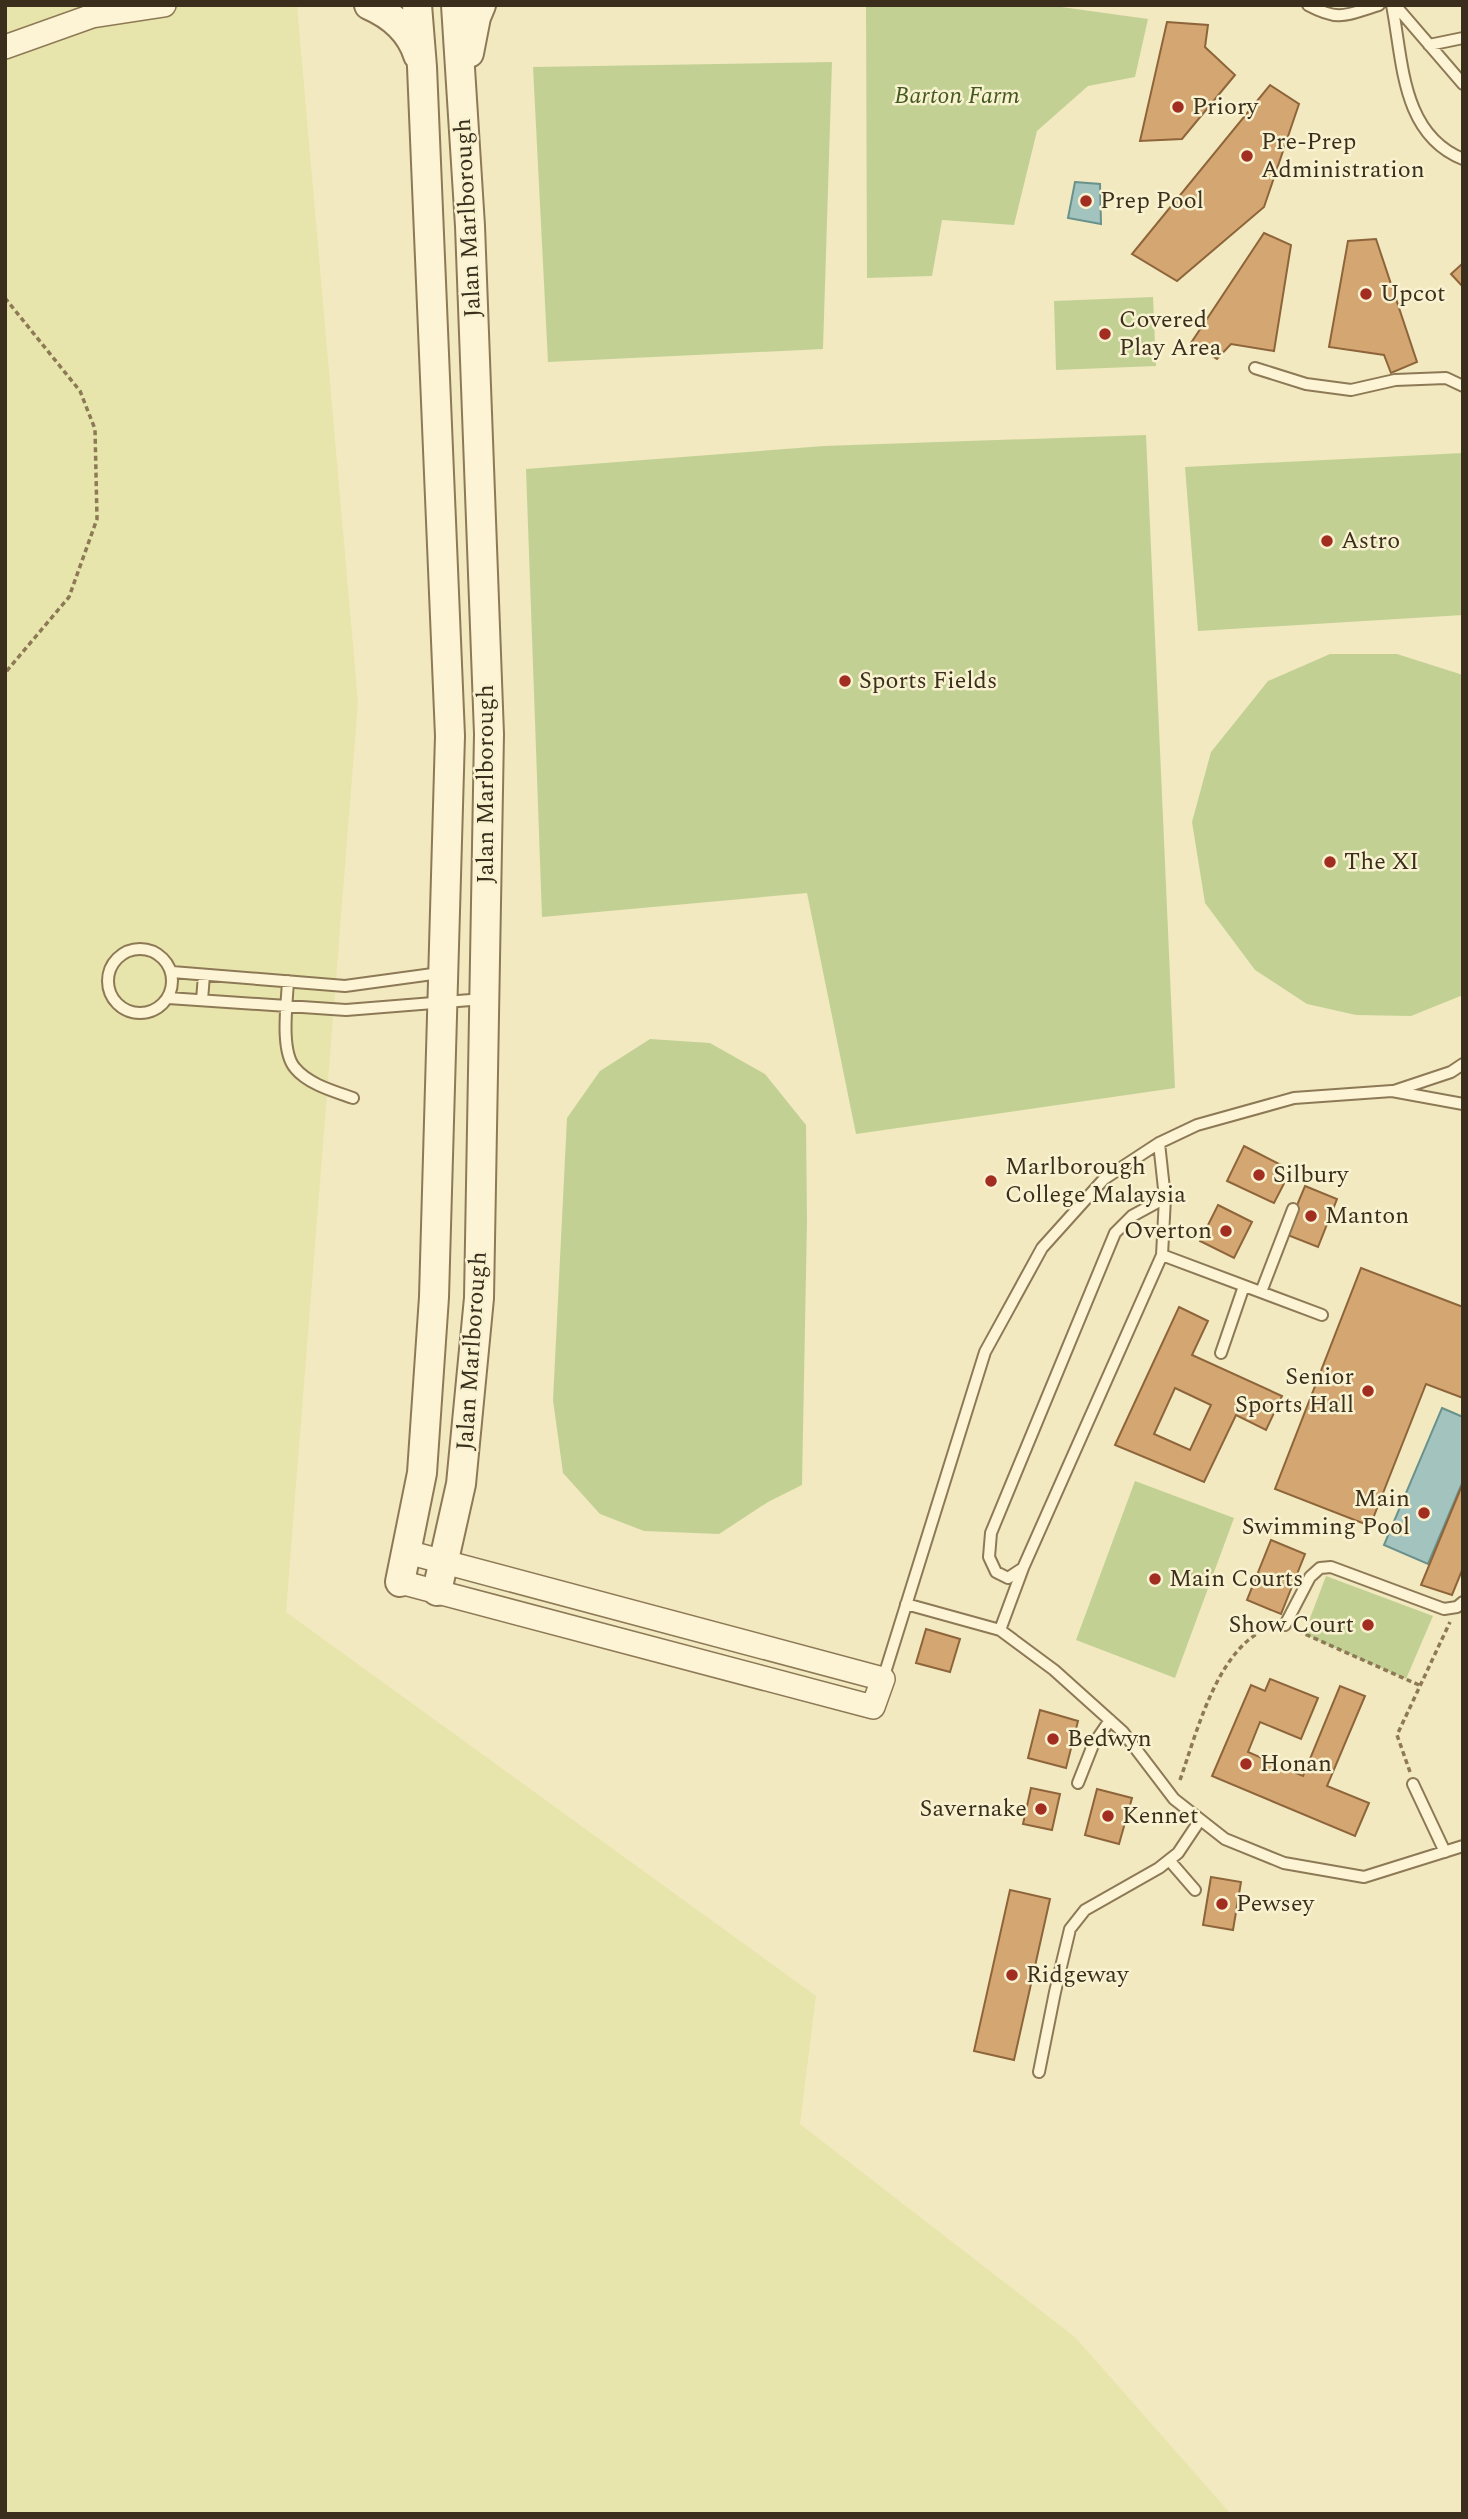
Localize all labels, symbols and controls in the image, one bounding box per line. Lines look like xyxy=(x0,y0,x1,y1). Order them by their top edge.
park label: Barton Farm xyxy=(894,78,1020,114)
place label: Priory xyxy=(1192,89,1260,125)
marker: Priory xyxy=(1170,99,1186,115)
street label: Jalan Marlborough xyxy=(445,117,491,319)
place label: Pre-Prep Administration xyxy=(1261,124,1425,188)
marker: Pre-Prep Administration xyxy=(1239,148,1255,164)
place label: Prep Pool xyxy=(1100,183,1204,219)
marker: Prep Pool xyxy=(1078,193,1094,209)
place label: Upcot xyxy=(1380,276,1446,312)
marker: Upcot xyxy=(1358,286,1374,302)
place label: Covered Play Area xyxy=(1119,302,1222,366)
marker: Covered Play Area xyxy=(1097,326,1113,342)
place label: Astro xyxy=(1341,523,1400,559)
marker: Astro xyxy=(1319,533,1335,549)
place label: Sports Fields xyxy=(859,663,997,699)
marker: Sports Fields xyxy=(837,673,853,689)
street label: Jalan Marlborough xyxy=(468,684,504,884)
place label: The XI xyxy=(1344,844,1419,880)
marker: The XI xyxy=(1322,854,1338,870)
place label: Marlborough College Malaysia xyxy=(1005,1149,1186,1213)
place label: Silbury xyxy=(1273,1157,1350,1193)
marker: Silbury xyxy=(1251,1167,1267,1183)
marker: Marlborough College Malaysia xyxy=(983,1173,999,1189)
place label: Manton xyxy=(1325,1198,1409,1234)
marker: Manton xyxy=(1303,1208,1319,1224)
place label: Overton xyxy=(1124,1213,1212,1249)
marker: Overton xyxy=(1218,1223,1234,1239)
street label: Jalan Marlborough xyxy=(447,1250,497,1452)
place label: Senior Sports Hall xyxy=(1235,1359,1354,1423)
marker: Senior Sports Hall xyxy=(1360,1383,1376,1399)
place label: Main Swimming Pool xyxy=(1242,1481,1410,1545)
marker: Main Swimming Pool xyxy=(1416,1505,1432,1521)
place label: Main Courts xyxy=(1169,1561,1303,1597)
marker: Main Courts xyxy=(1147,1571,1163,1587)
place label: Show Court xyxy=(1228,1607,1354,1643)
marker: Show Court xyxy=(1360,1617,1376,1633)
place label: Bedwyn xyxy=(1067,1721,1152,1757)
marker: Bedwyn xyxy=(1045,1731,1061,1747)
place label: Honan xyxy=(1260,1746,1332,1782)
marker: Honan xyxy=(1238,1756,1254,1772)
place label: Savernake xyxy=(919,1791,1027,1827)
place label: Kennet xyxy=(1122,1798,1198,1834)
marker: Savernake xyxy=(1033,1801,1049,1817)
marker: Kennet xyxy=(1100,1808,1116,1824)
place label: Pewsey xyxy=(1236,1886,1316,1922)
marker: Pewsey xyxy=(1214,1896,1230,1912)
place label: Ridgeway xyxy=(1026,1957,1130,1993)
marker: Ridgeway xyxy=(1004,1967,1020,1983)

